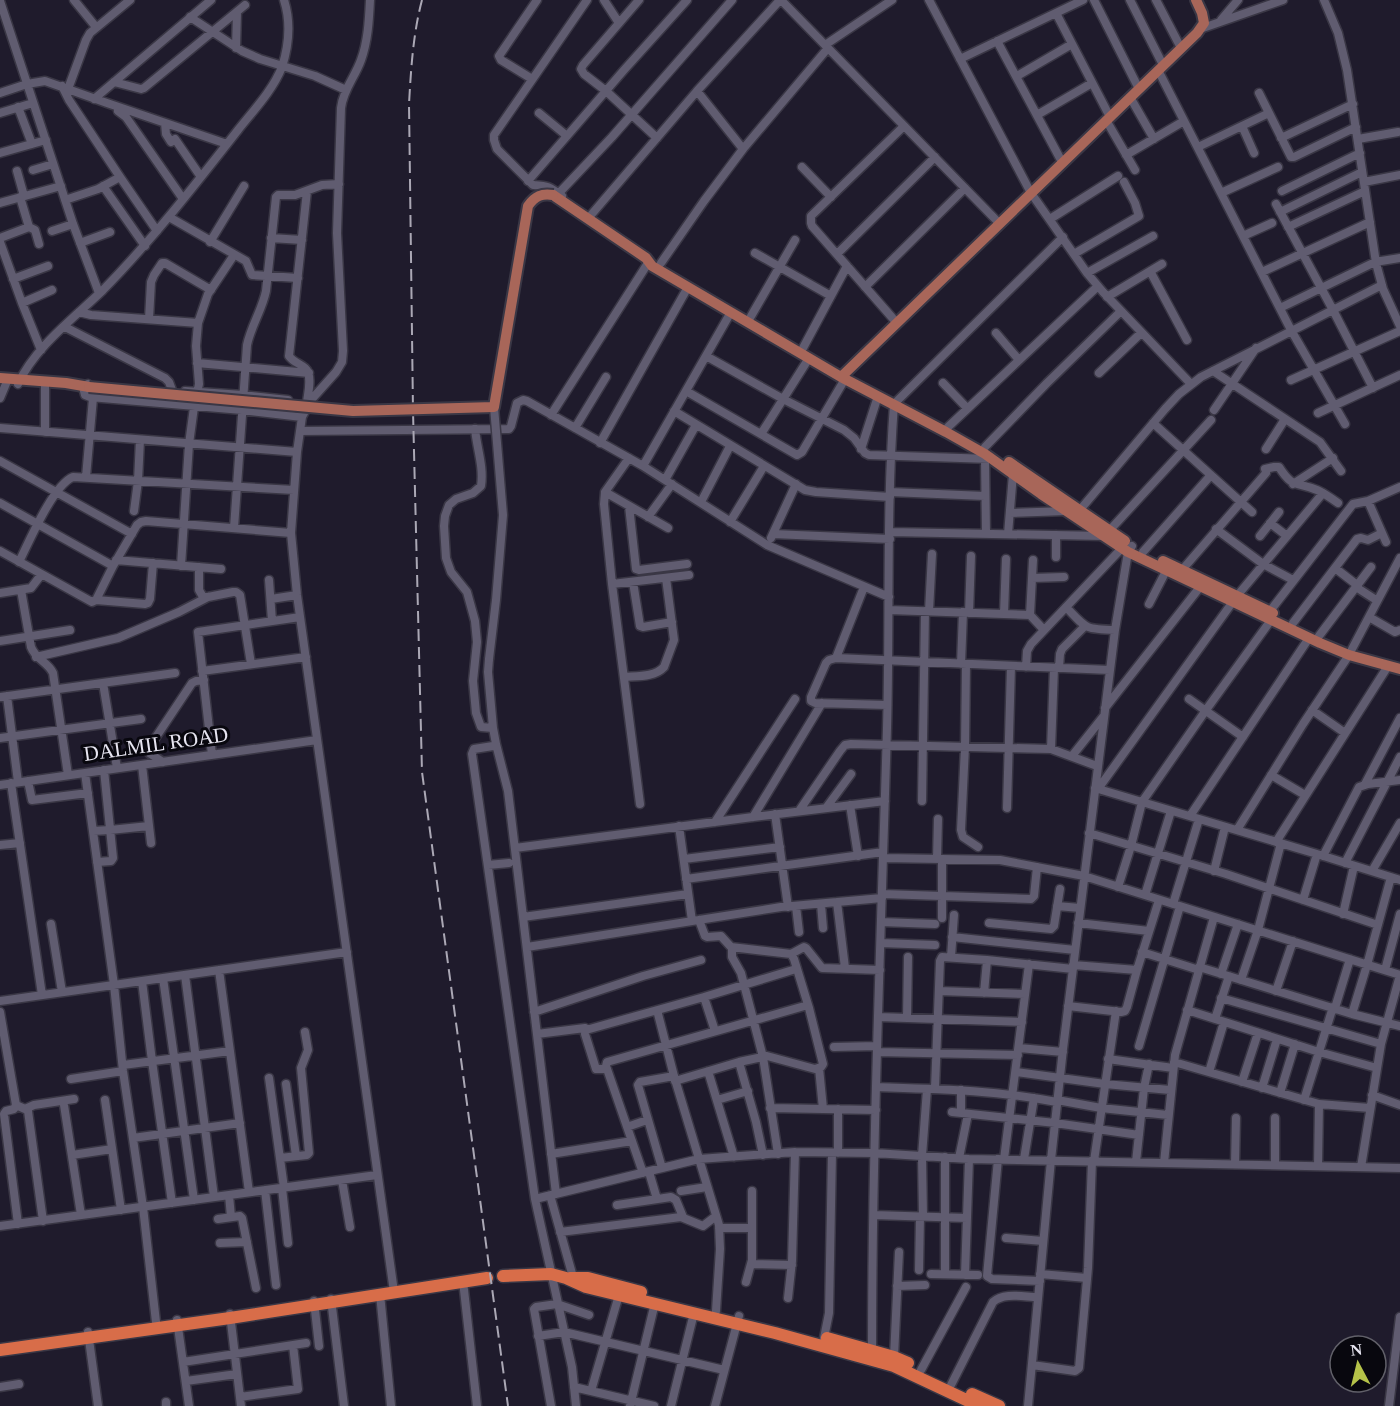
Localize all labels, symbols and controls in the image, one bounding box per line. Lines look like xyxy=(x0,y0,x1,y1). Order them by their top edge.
street label: DALMIL ROAD xyxy=(82,722,230,766)
north arrow xyxy=(1328,1334,1388,1394)
text: N xyxy=(1349,1340,1363,1359)

